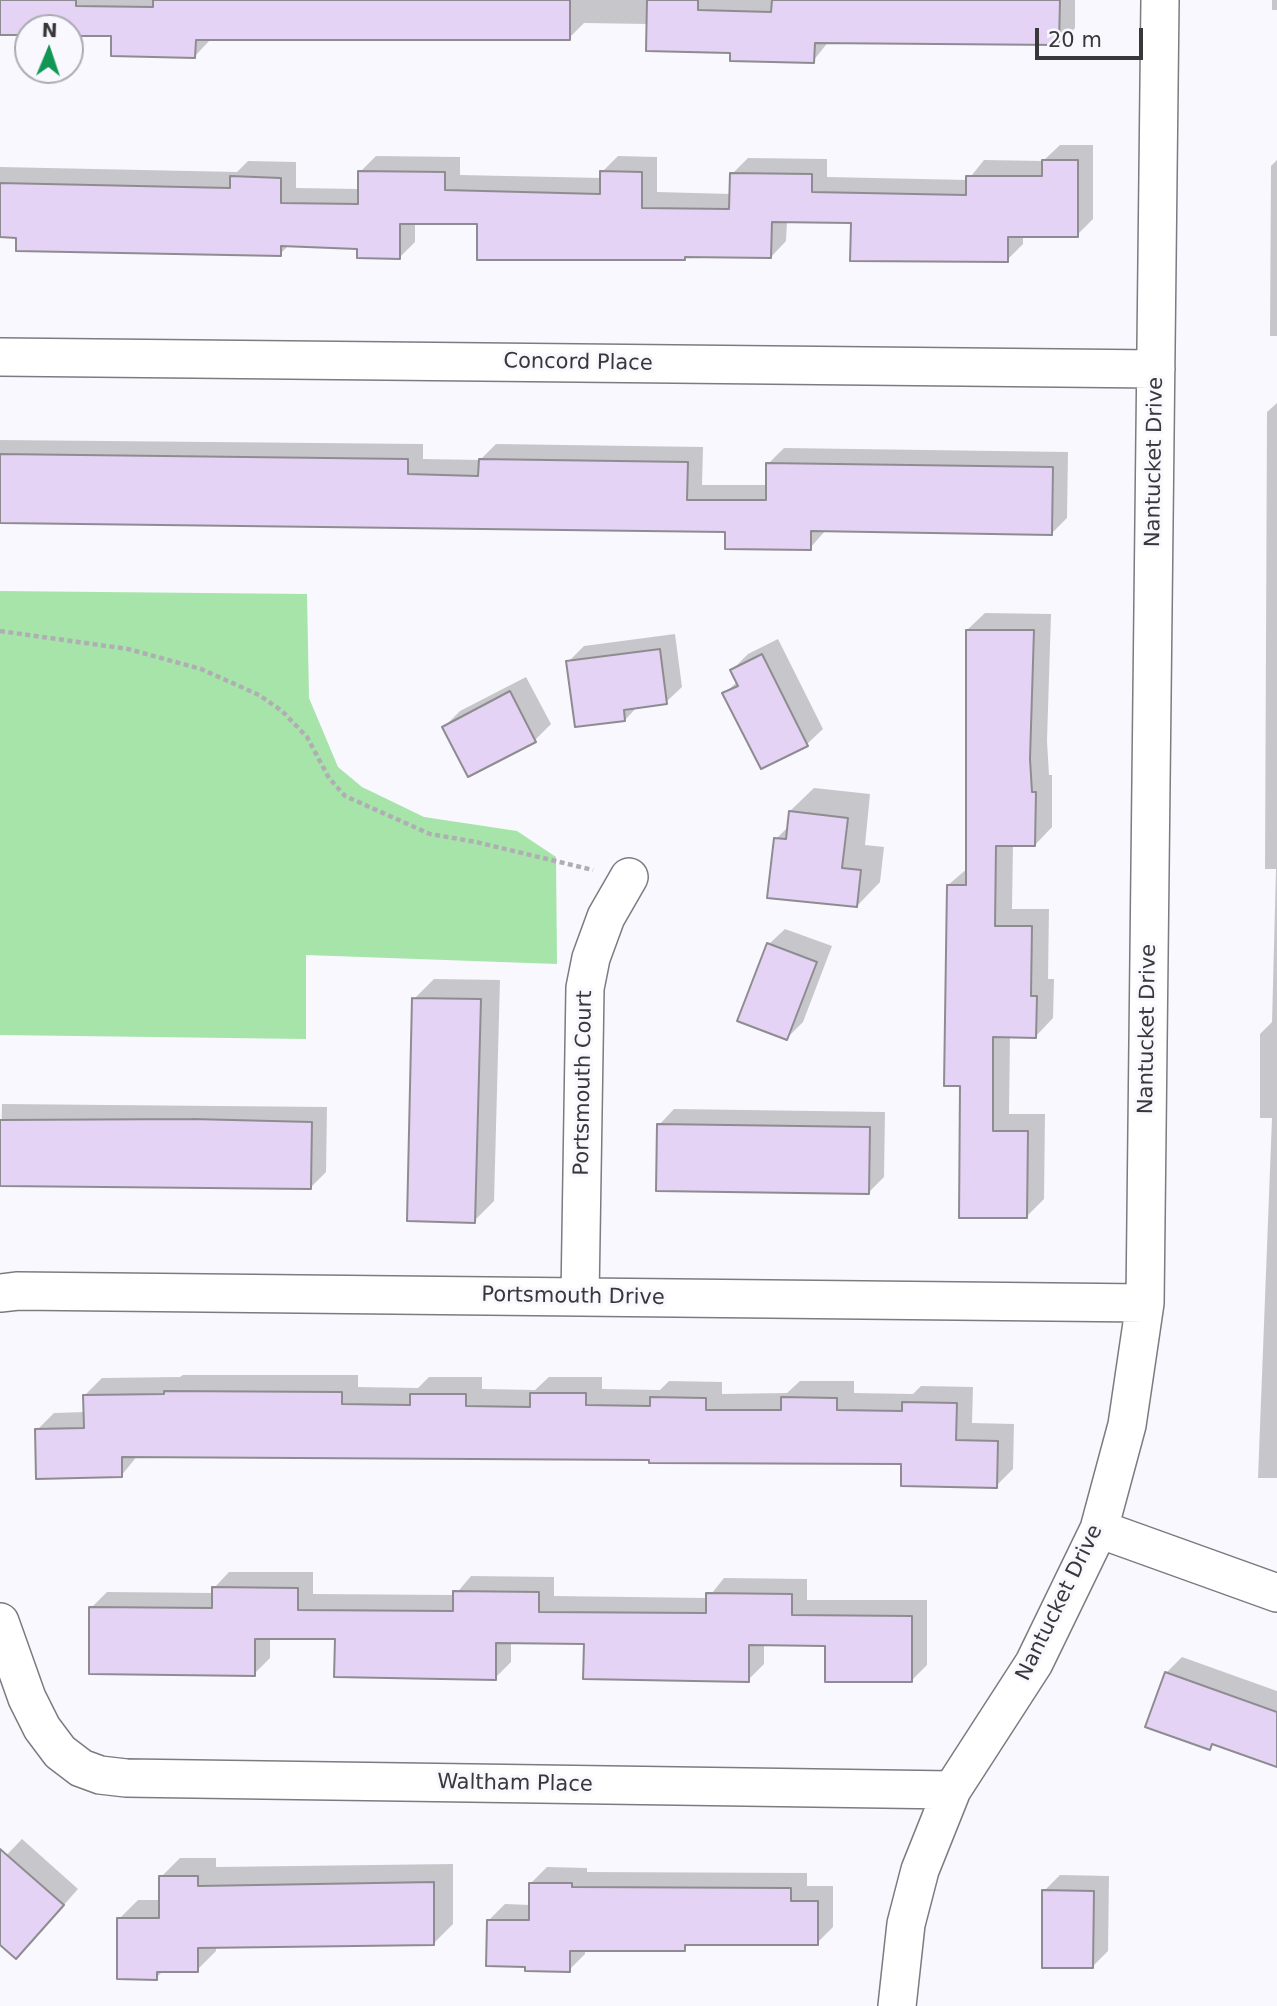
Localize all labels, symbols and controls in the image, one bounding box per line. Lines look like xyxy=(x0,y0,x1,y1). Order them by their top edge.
north arrow xyxy=(14,14,84,84)
scale bar xyxy=(1039,14,1148,58)
text: N xyxy=(41,19,58,41)
text: 20 m xyxy=(1048,28,1102,52)
street label: Concord Place xyxy=(503,349,653,377)
street label: Nantucket Drive xyxy=(1141,377,1169,547)
street label: Nantucket Drive xyxy=(1134,944,1162,1114)
street label: Portsmouth Court xyxy=(570,990,598,1176)
street label: Portsmouth Drive xyxy=(481,1283,665,1311)
street label: Nantucket Drive xyxy=(1011,1521,1109,1685)
street label: Waltham Place xyxy=(437,1770,593,1798)

